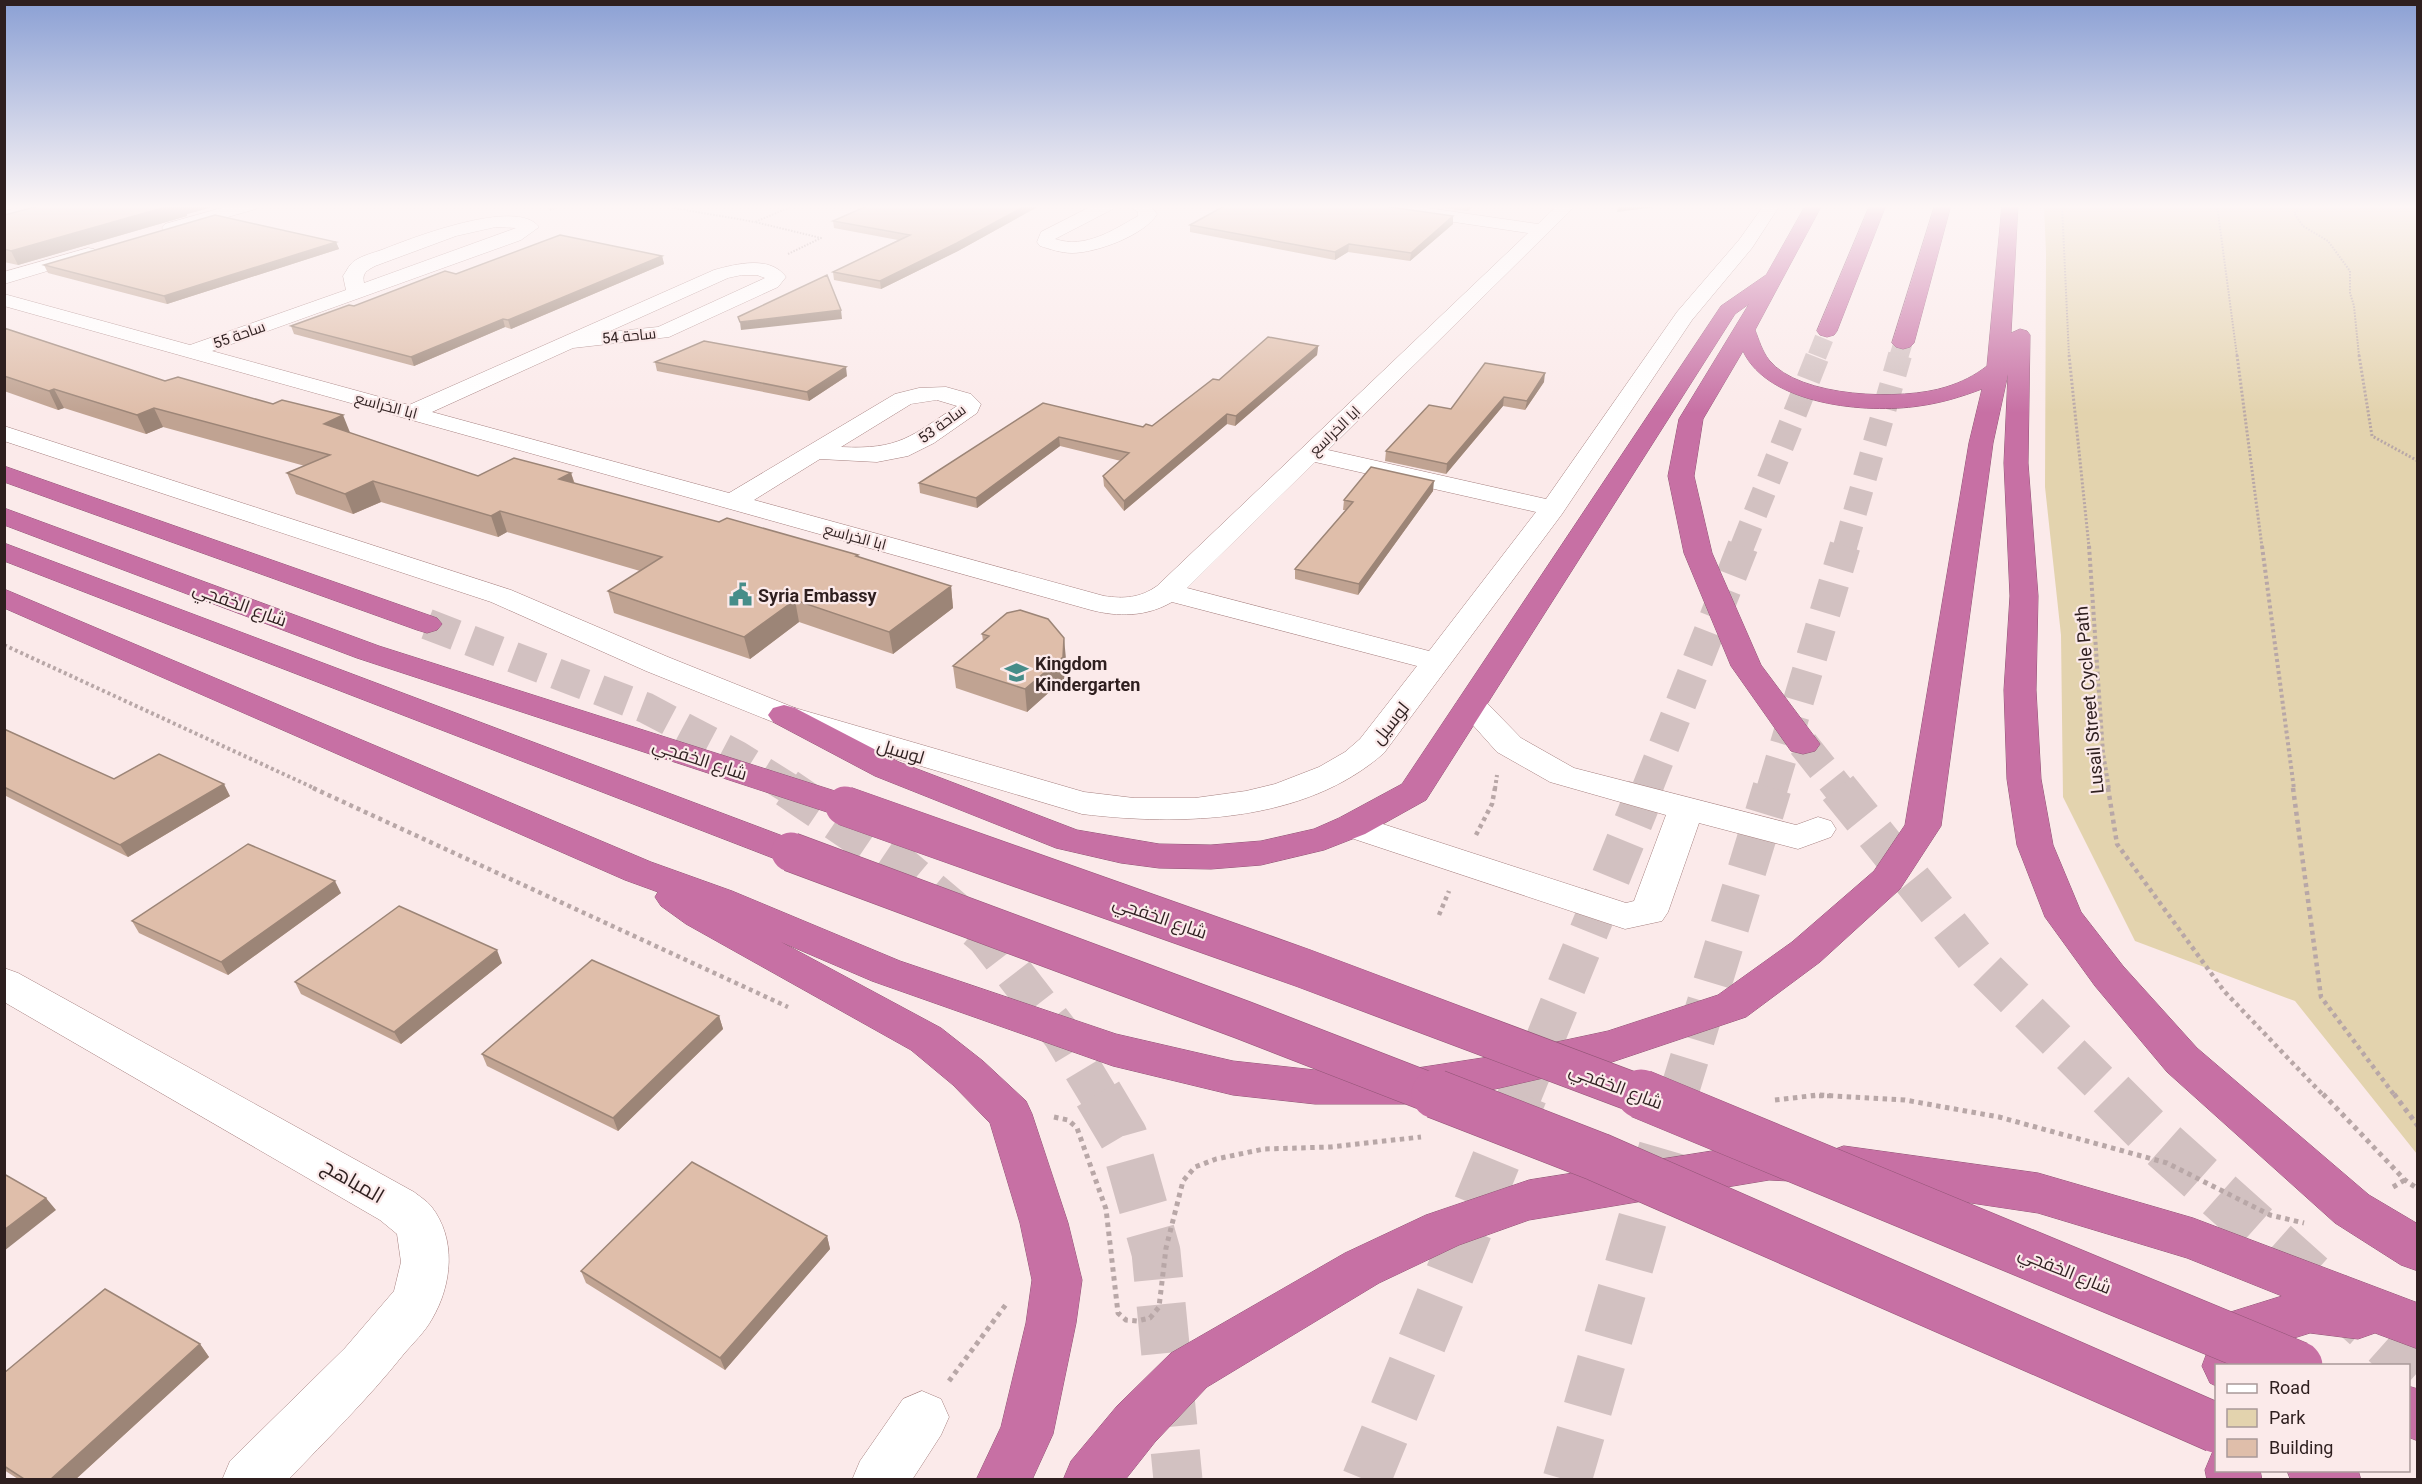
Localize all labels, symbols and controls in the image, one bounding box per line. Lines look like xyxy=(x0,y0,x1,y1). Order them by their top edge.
street label: ساحة 55 xyxy=(210,317,268,353)
street label: ساحة 54 xyxy=(601,324,657,348)
street label: ابا الخراسع xyxy=(352,389,419,425)
street label: ساحة 53 xyxy=(915,401,969,447)
street label: ابا الخراسع xyxy=(1306,402,1366,461)
street label: ابا الخراسع xyxy=(821,520,888,556)
street label: شارع الخفجي xyxy=(189,577,290,634)
public building icon: Syria Embassy xyxy=(727,582,753,608)
place label: Syria Embassy xyxy=(758,585,878,606)
street label: Lusail Street Cycle Path xyxy=(2070,605,2108,795)
place label: Kingdom Kindergarten xyxy=(1035,653,1140,695)
school or university icon: Kingdom Kindergarten xyxy=(1004,660,1030,686)
street label: لوسيل xyxy=(1367,698,1414,749)
street label: شارع الخفجي xyxy=(649,734,750,788)
street label: لوسيل xyxy=(875,734,927,769)
street label: شارع الخفجي xyxy=(1109,891,1210,947)
street label: شارع الخفجي xyxy=(1565,1059,1666,1117)
street label: المباهج xyxy=(317,1154,388,1210)
street label: شارع الخفجي xyxy=(2014,1242,2114,1302)
legend xyxy=(2215,1364,2410,1472)
text: Road xyxy=(2269,1377,2310,1398)
text: Park xyxy=(2269,1407,2306,1428)
text: Building xyxy=(2269,1437,2333,1458)

